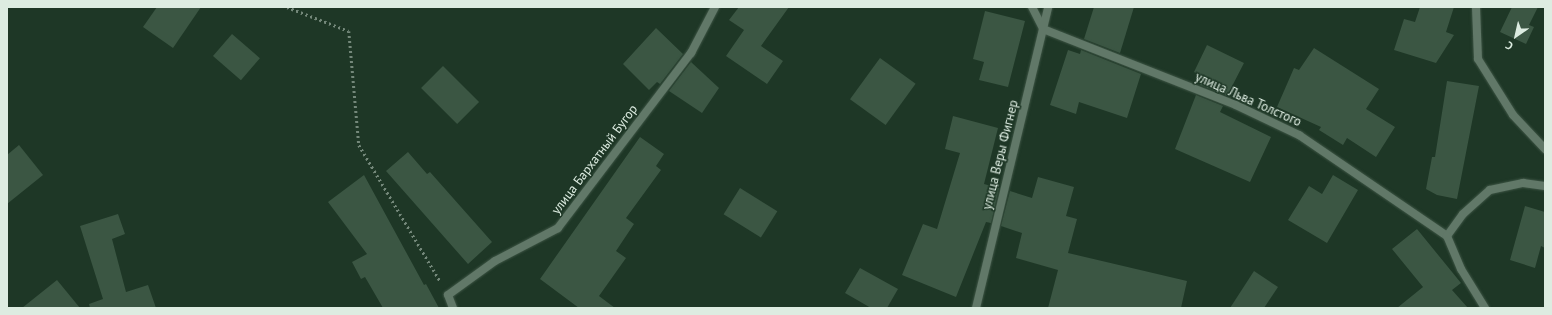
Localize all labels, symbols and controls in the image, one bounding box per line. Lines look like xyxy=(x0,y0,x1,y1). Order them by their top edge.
north arrow xyxy=(1496,16,1536,56)
text: С xyxy=(1503,38,1516,53)
street label: улица Льва Толстого xyxy=(1192,69,1304,131)
street label: улица Веры Фигнер xyxy=(980,99,1022,211)
street label: улица Бархатный Бугор xyxy=(549,102,641,218)

